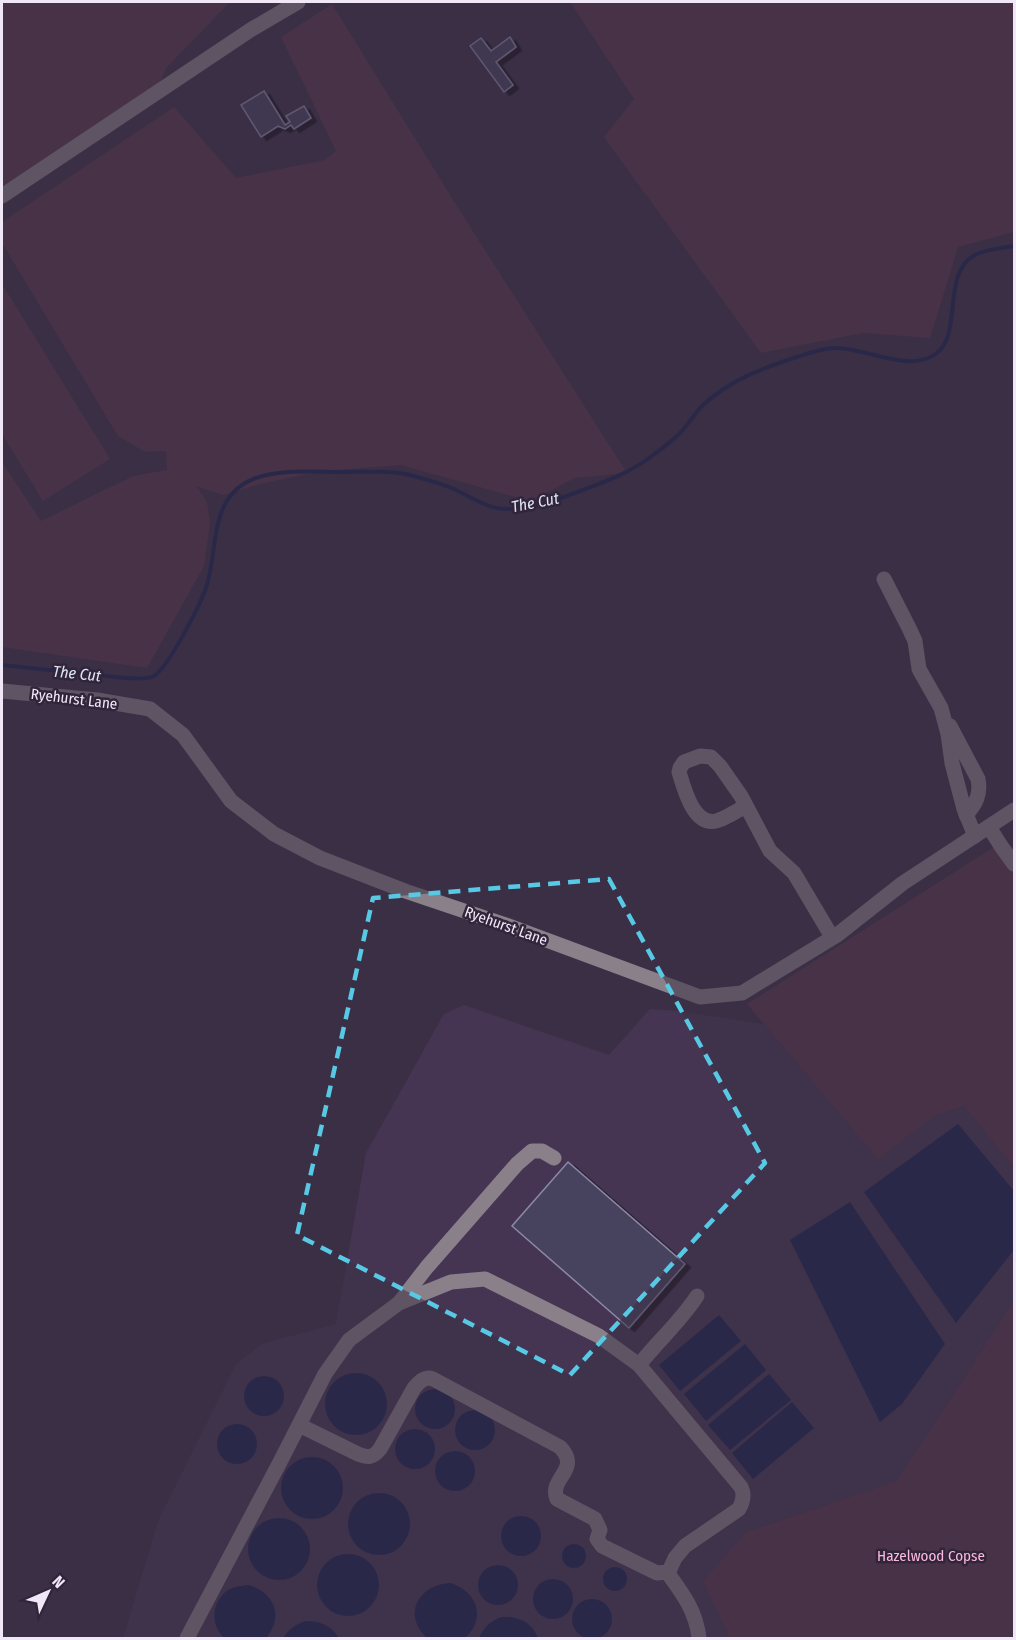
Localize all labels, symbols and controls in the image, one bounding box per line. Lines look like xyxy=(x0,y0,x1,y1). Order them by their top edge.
water label: The Cut xyxy=(510,488,561,516)
water label: The Cut xyxy=(52,662,103,686)
street label: Ryehurst Lane xyxy=(30,685,118,713)
street label: Ryehurst Lane xyxy=(462,903,550,949)
park label: Hazelwood Copse xyxy=(877,1547,985,1565)
north arrow xyxy=(18,1562,78,1622)
text: N xyxy=(48,1572,69,1592)

